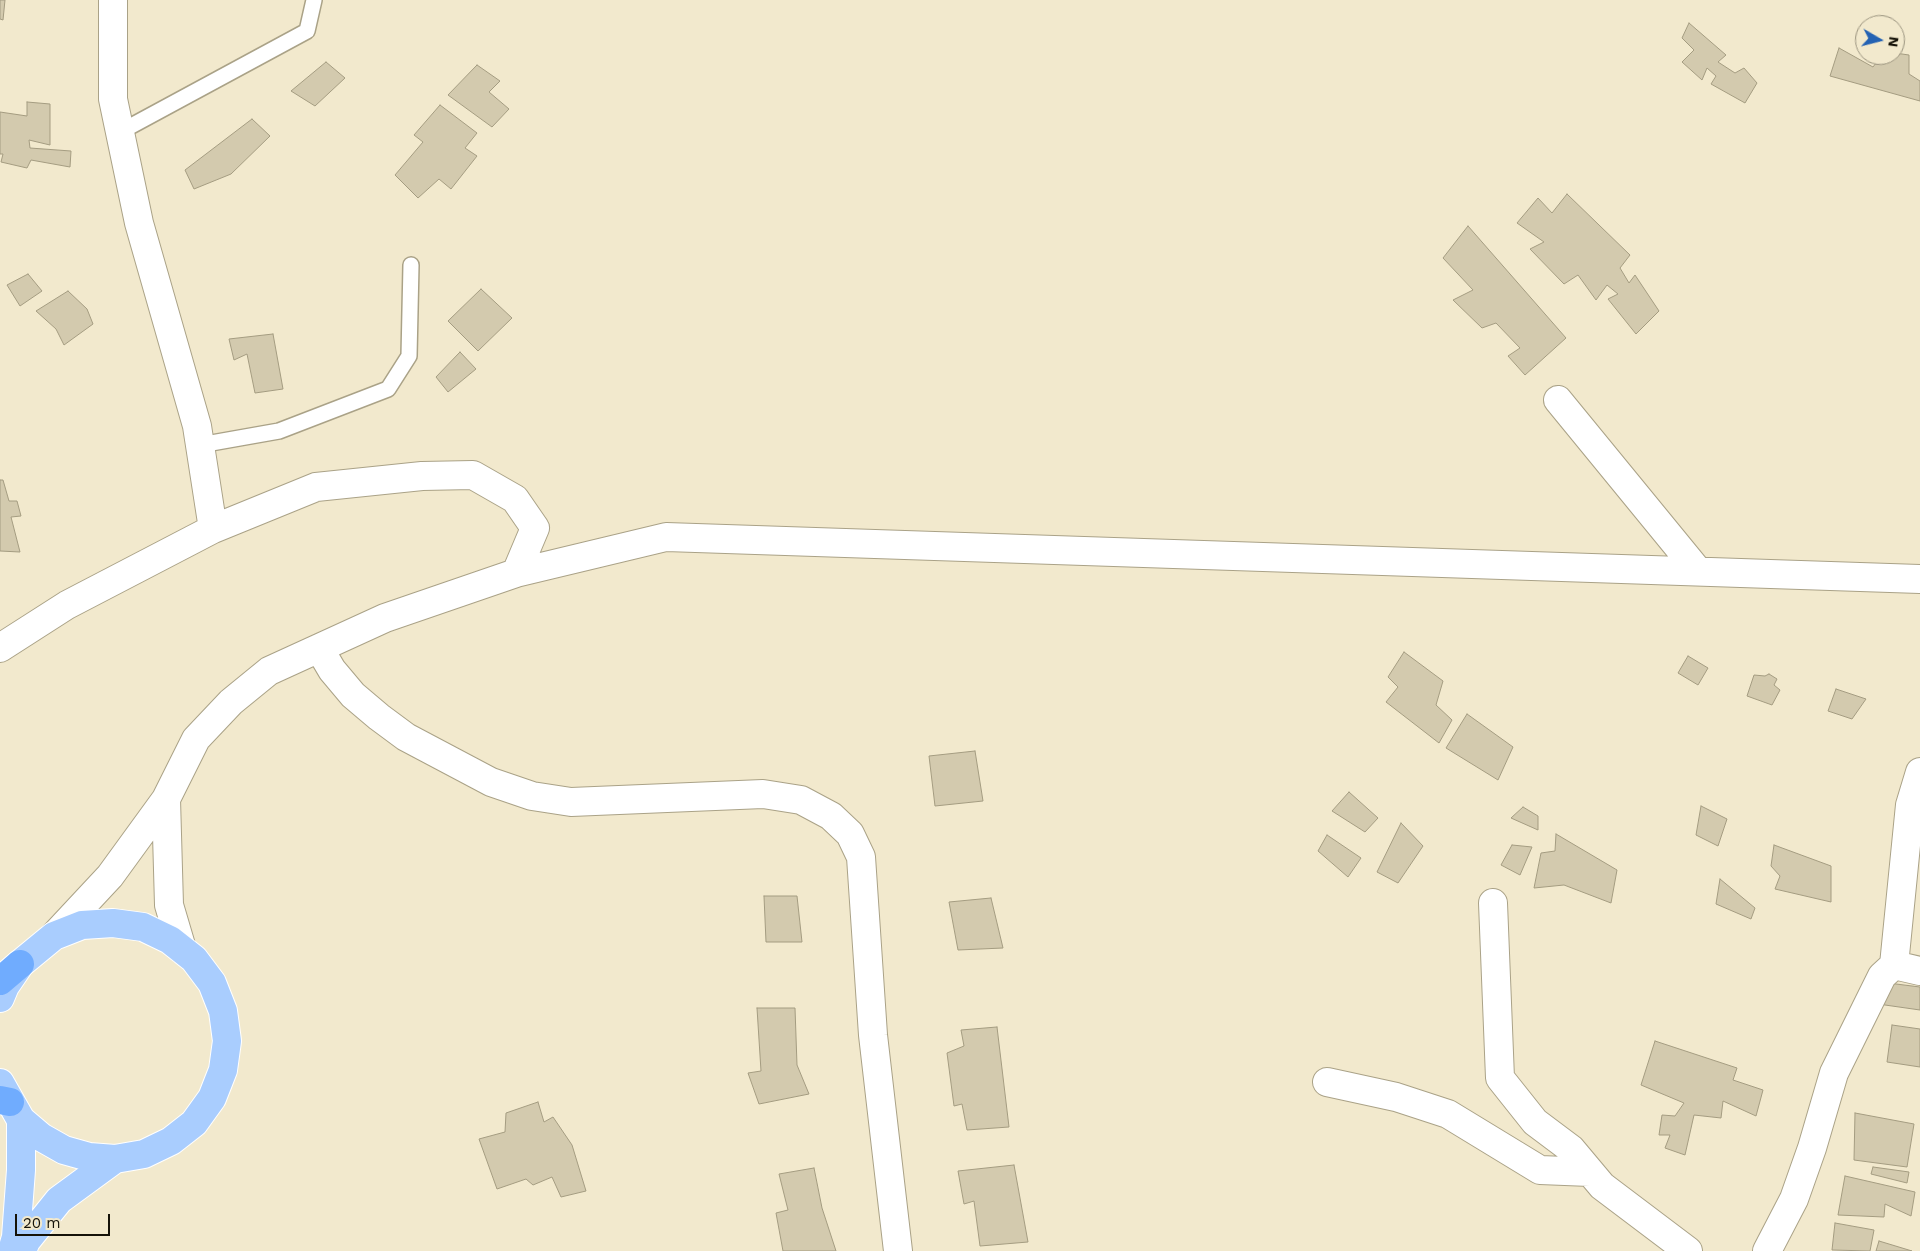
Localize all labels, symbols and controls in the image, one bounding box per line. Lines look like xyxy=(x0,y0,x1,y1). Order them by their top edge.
north arrow xyxy=(1855,15,1905,65)
text: N xyxy=(1885,36,1903,48)
scale bar xyxy=(18,1204,112,1236)
text: 20 m xyxy=(23,1214,61,1232)

